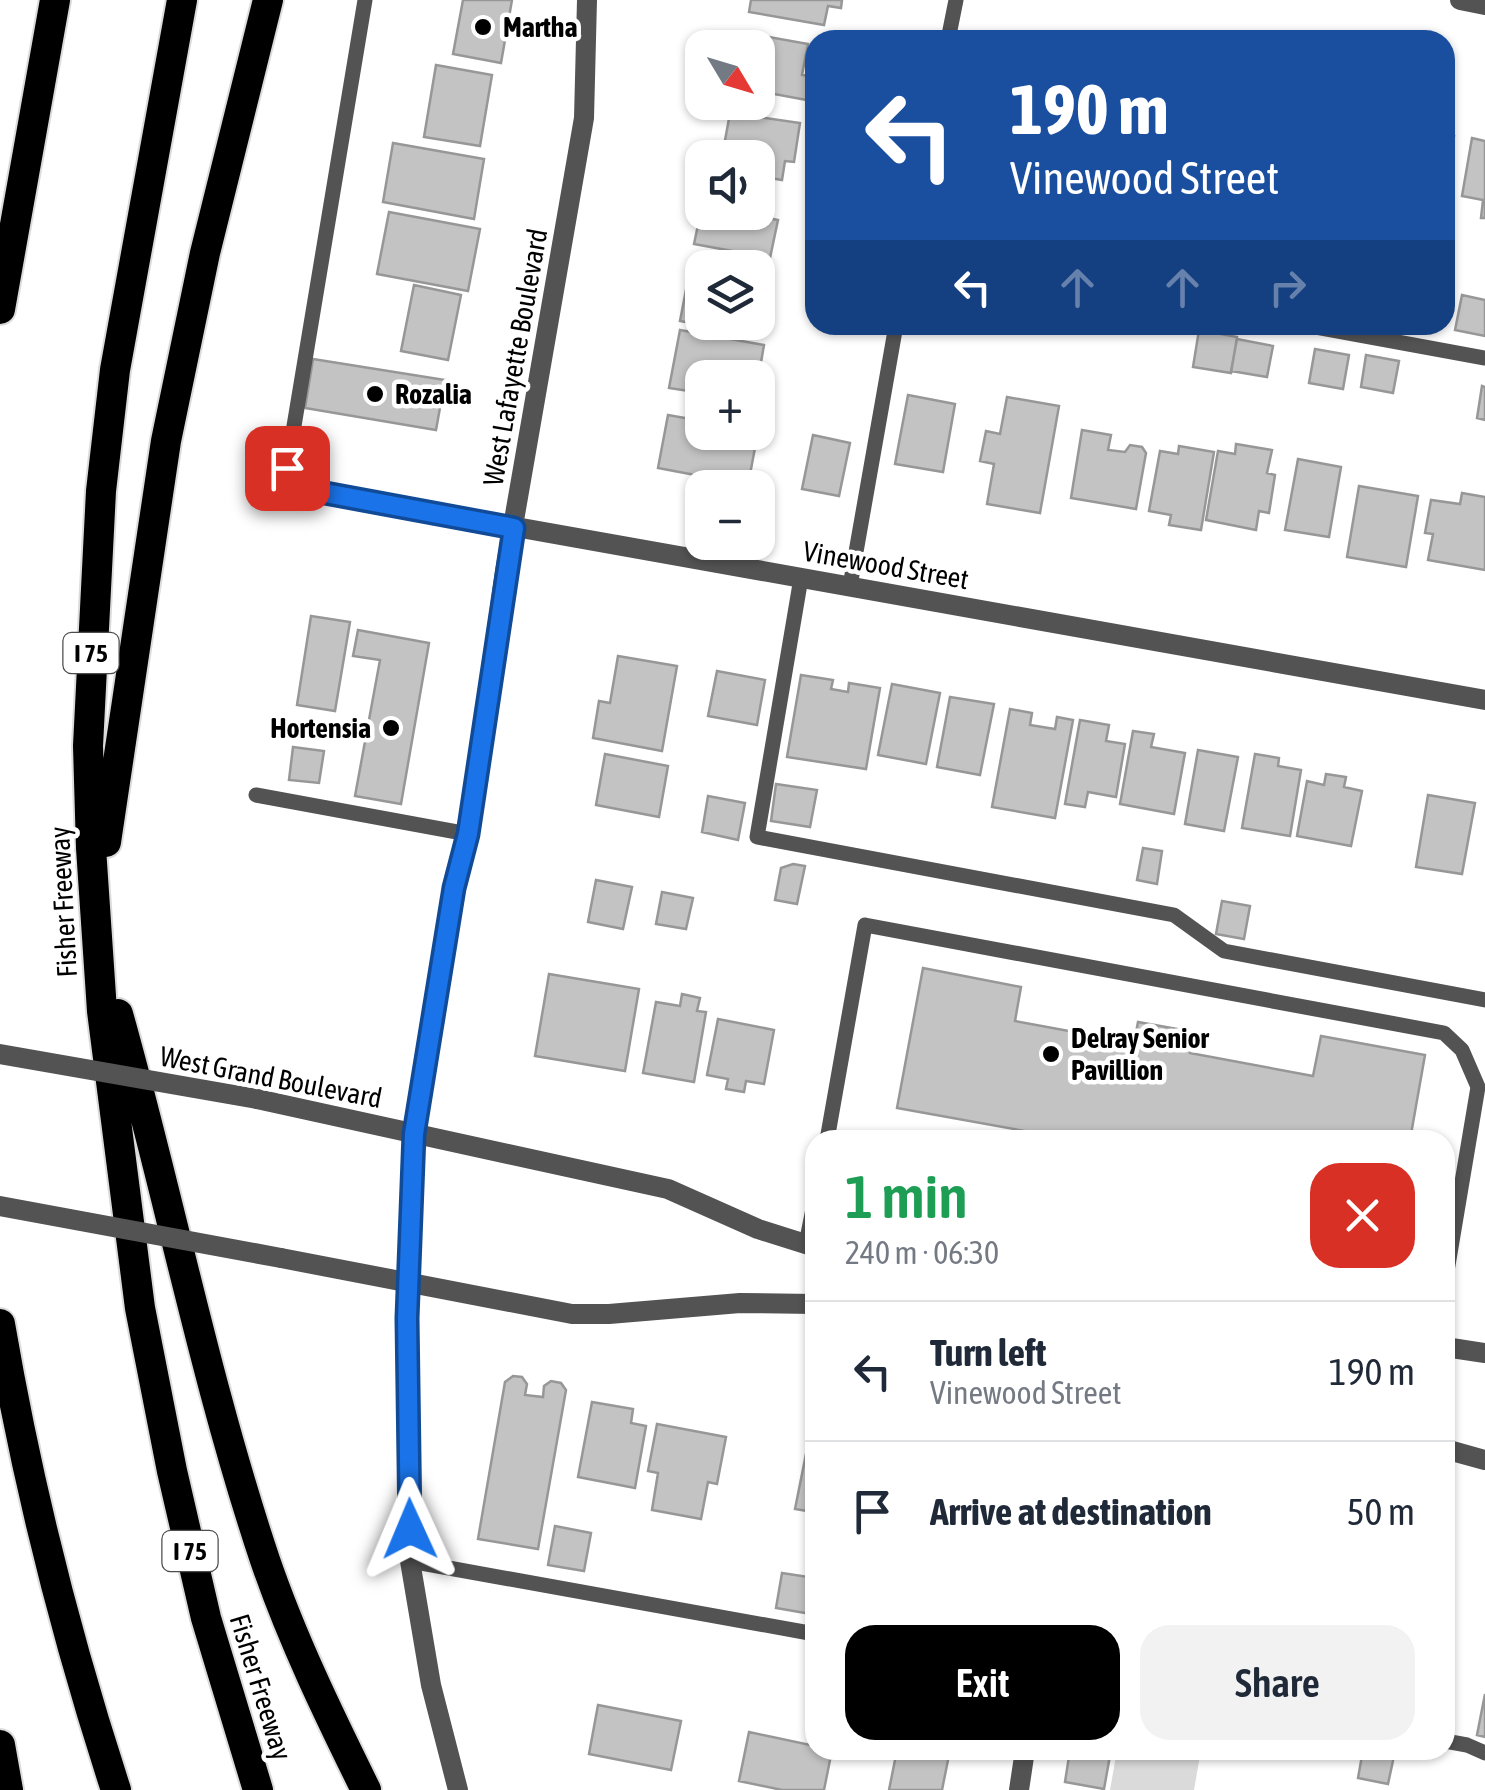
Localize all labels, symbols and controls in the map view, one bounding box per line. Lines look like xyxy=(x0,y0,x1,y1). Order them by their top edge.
place label: Martha xyxy=(503,11,577,43)
marker: Martha xyxy=(472,16,494,38)
north arrow xyxy=(685,30,775,120)
map controls xyxy=(685,30,775,560)
text: 190 m xyxy=(1010,69,1169,149)
icon: left xyxy=(845,70,975,200)
button: sound xyxy=(685,140,775,230)
text: Vinewood Street xyxy=(1010,152,1279,204)
street label: West Lafayette Boulevard xyxy=(477,226,553,488)
button: layers xyxy=(685,250,775,340)
icon: left xyxy=(945,260,1000,315)
icon: ahead xyxy=(1050,260,1105,315)
icon: ahead xyxy=(1155,260,1210,315)
icon: right xyxy=(1260,260,1315,315)
button: + xyxy=(685,360,775,450)
place label: Rozalia xyxy=(395,378,472,410)
marker: Rozalia xyxy=(364,383,386,405)
pin xyxy=(245,426,330,511)
icon: arrive xyxy=(260,441,315,496)
button: − xyxy=(685,470,775,560)
street label: Vinewood Street xyxy=(801,535,971,595)
road number: I 75 xyxy=(64,633,118,673)
place label: Hortensia xyxy=(270,712,371,744)
marker: Hortensia xyxy=(380,717,402,739)
street label: Fisher Freeway xyxy=(43,826,83,978)
place label: Delray Senior Pavillion xyxy=(1071,1022,1210,1086)
street label: West Grand Boulevard xyxy=(157,1040,385,1114)
marker: Delray Senior Pavillion xyxy=(1040,1043,1062,1065)
text: 1 min xyxy=(845,1162,968,1231)
button: close xyxy=(1310,1163,1415,1268)
text: 240 m · 06:30 xyxy=(845,1234,999,1271)
text: Turn left xyxy=(930,1331,1046,1374)
icon: left xyxy=(845,1344,900,1399)
text: 190 m xyxy=(1329,1350,1415,1393)
text: Vinewood Street xyxy=(930,1374,1121,1411)
position arrow xyxy=(358,1477,462,1581)
icon: arrive xyxy=(845,1484,900,1539)
text: Arrive at destination xyxy=(930,1490,1212,1533)
text: 50 m xyxy=(1347,1490,1415,1533)
road number: I 75 xyxy=(162,1531,218,1571)
street label: Fisher Freeway xyxy=(224,1610,298,1764)
button: Exit xyxy=(845,1625,1120,1740)
button: Share xyxy=(1140,1625,1415,1740)

